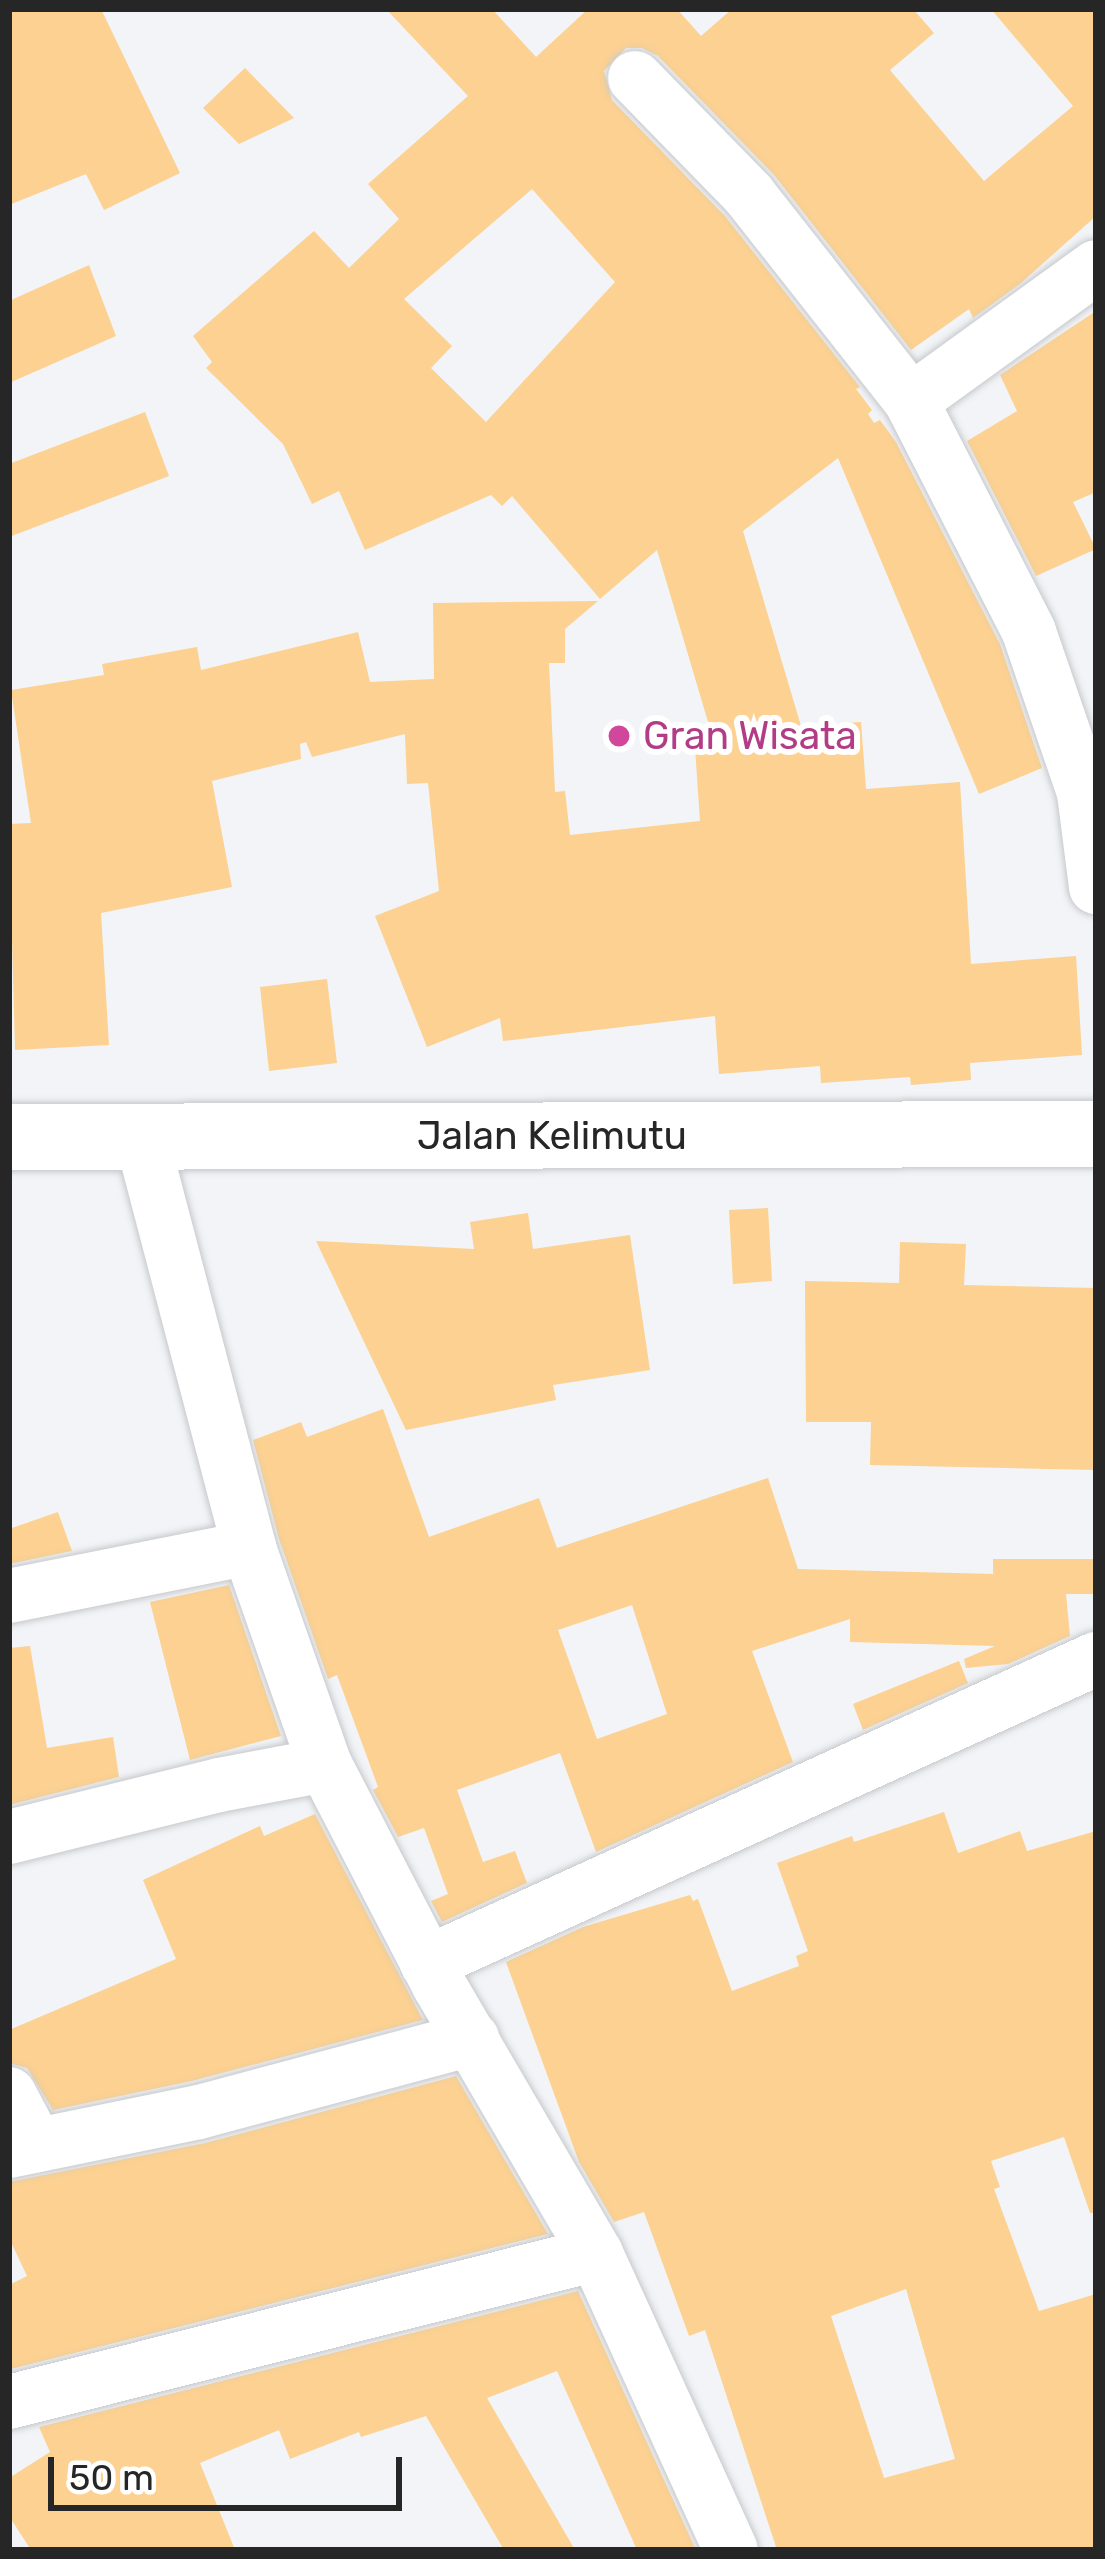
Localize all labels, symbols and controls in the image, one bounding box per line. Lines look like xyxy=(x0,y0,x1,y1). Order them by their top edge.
place label: Gran Wisata xyxy=(643,713,857,759)
marker: Gran Wisata xyxy=(606,723,632,749)
street label: Jalan Kelimutu xyxy=(417,1113,687,1159)
scale bar xyxy=(54,2433,408,2507)
text: 50 m xyxy=(69,2456,154,2499)

